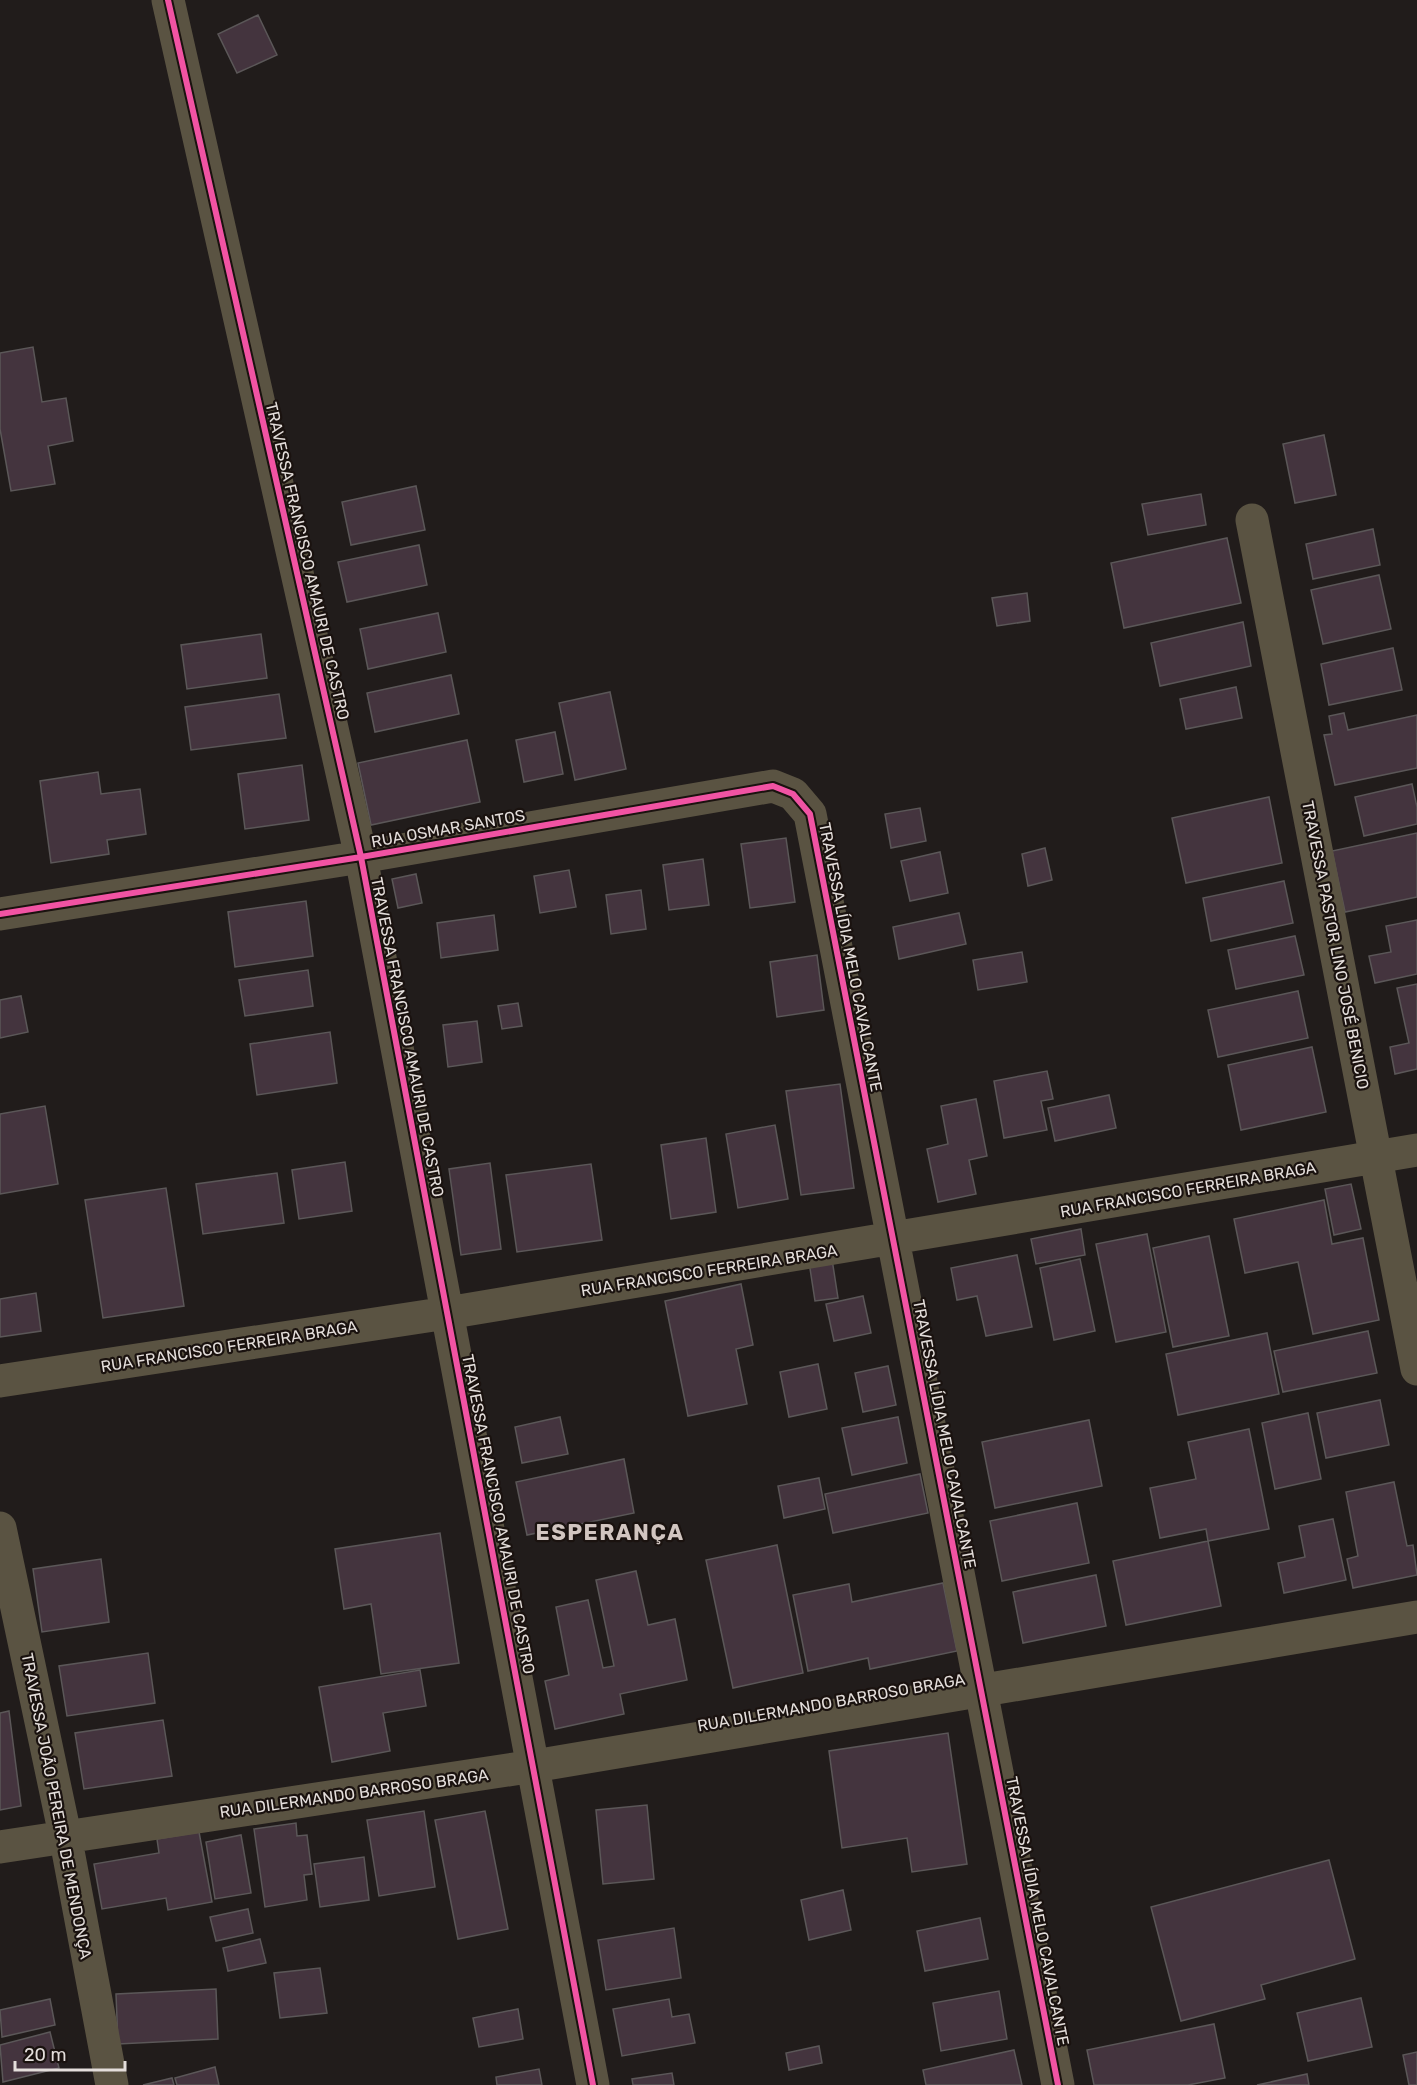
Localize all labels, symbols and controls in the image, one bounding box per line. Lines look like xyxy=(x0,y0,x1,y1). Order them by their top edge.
street label: TRAVESSA FRANCISCO AMAURI DE CASTRO xyxy=(262,400,353,722)
street label: TRAVESSA PASTOR LINO JOSÉ BENICIO xyxy=(1298,799,1373,1091)
street label: RUA OSMAR SANTOS xyxy=(370,806,526,851)
street label: TRAVESSA LÍDIA MELO CAVALCANTE xyxy=(815,821,886,1093)
street label: TRAVESSA FRANCISCO AMAURI DE CASTRO xyxy=(367,876,448,1199)
street label: RUA FRANCISCO FERREIRA BRAGA xyxy=(1059,1158,1318,1221)
street label: RUA FRANCISCO FERREIRA BRAGA xyxy=(579,1241,839,1300)
street label: TRAVESSA LÍDIA MELO CAVALCANTE xyxy=(909,1298,980,1570)
street label: RUA FRANCISCO FERREIRA BRAGA xyxy=(99,1317,359,1376)
street label: TRAVESSA FRANCISCO AMAURI DE CASTRO xyxy=(458,1353,539,1676)
district label: ESPERANÇA xyxy=(536,1519,684,1546)
street label: TRAVESSA JOÃO PEREIRA DE MENDONÇA xyxy=(17,1651,96,1961)
street label: RUA DILERMANDO BARROSO BRAGA xyxy=(696,1670,967,1735)
street label: RUA DILERMANDO BARROSO BRAGA xyxy=(218,1765,490,1822)
street label: TRAVESSA LÍDIA MELO CAVALCANTE xyxy=(1002,1775,1073,2047)
scale bar xyxy=(15,2034,124,2072)
text: 20 m xyxy=(24,2044,66,2066)

